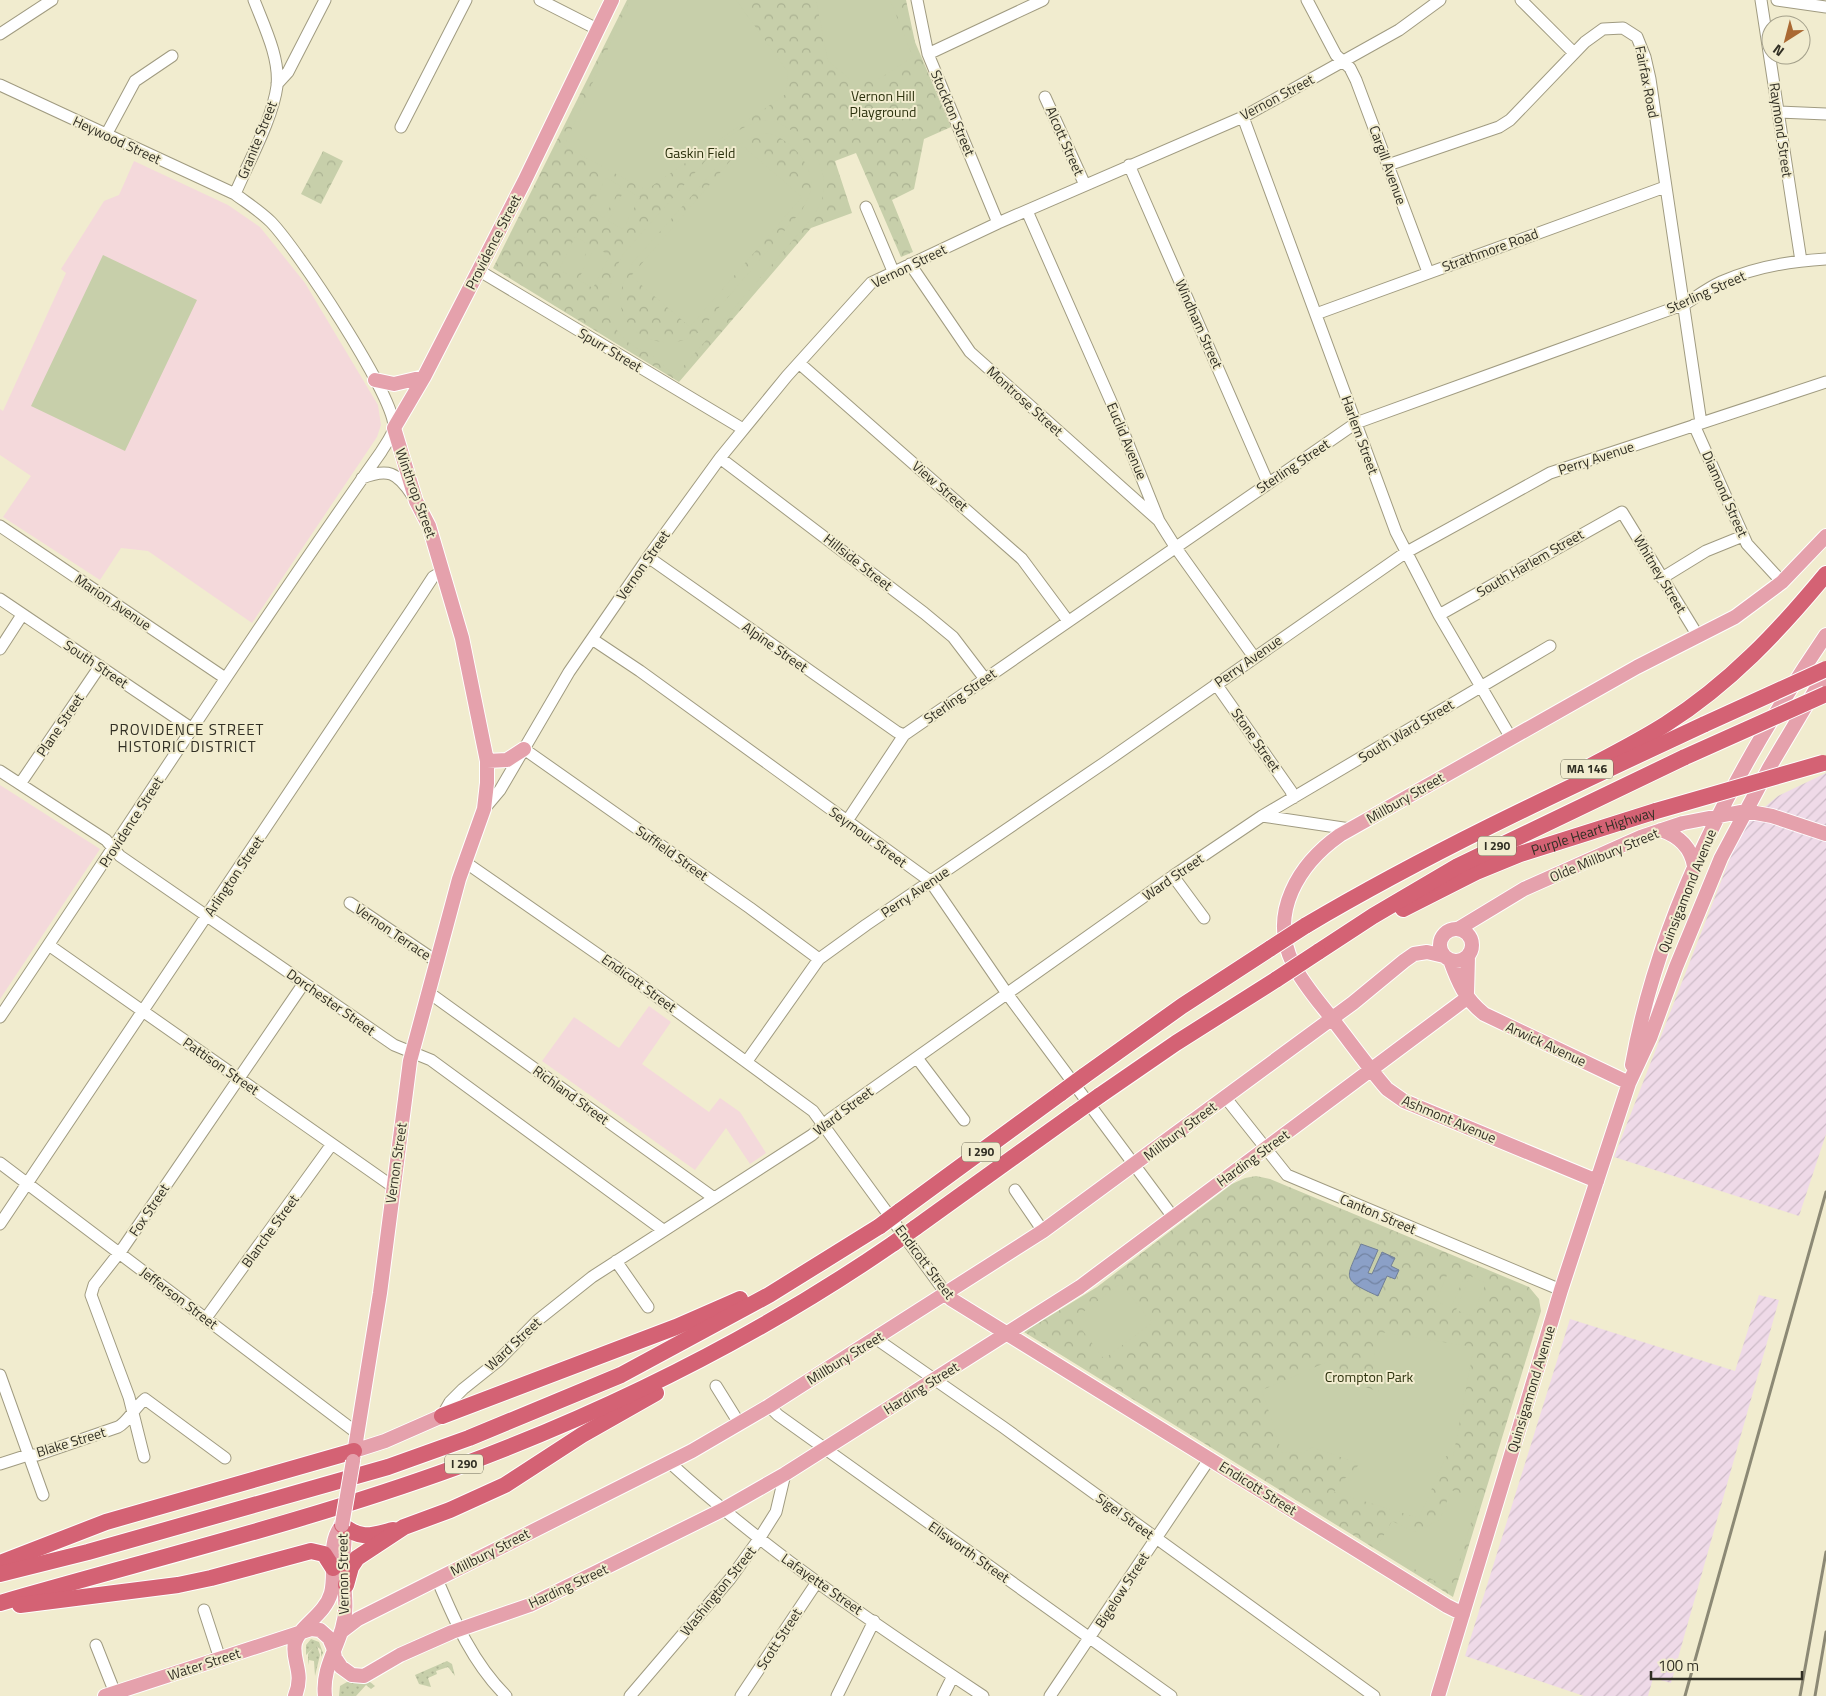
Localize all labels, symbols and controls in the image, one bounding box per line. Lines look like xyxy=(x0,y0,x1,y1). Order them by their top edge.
north arrow xyxy=(1761,15,1811,65)
text: N xyxy=(1768,40,1788,62)
street label: Fairfax Road xyxy=(1630,44,1665,120)
street label: Stockton Street xyxy=(926,67,981,159)
street label: Vernon Street xyxy=(1236,68,1318,125)
street label: Raymond Street xyxy=(1764,81,1799,179)
park label: Vernon Hill Playground xyxy=(850,85,916,122)
street label: Granite Street xyxy=(231,98,282,182)
street label: Alcott Street xyxy=(1041,103,1090,179)
street label: Heywood Street xyxy=(70,110,165,169)
street label: Cargill Avenue xyxy=(1364,122,1413,207)
park label: Gaskin Field xyxy=(665,142,735,163)
street label: Providence Street xyxy=(460,190,526,293)
street label: Strathmore Road xyxy=(1439,222,1541,277)
street label: Vernon Street xyxy=(868,238,950,293)
street label: Sterling Street xyxy=(1663,265,1749,318)
street label: Windham Street xyxy=(1170,276,1229,372)
street label: Spurr Street xyxy=(574,322,646,377)
street label: Montrose Street xyxy=(983,361,1068,441)
street label: Harlem Street xyxy=(1336,392,1384,477)
street label: Euclid Avenue xyxy=(1102,399,1153,483)
street label: Sterling Street xyxy=(1252,433,1334,498)
street label: Perry Avenue xyxy=(1555,435,1636,480)
street label: Winthrop Street xyxy=(391,445,442,541)
street label: Diamond Street xyxy=(1697,447,1754,540)
street label: View Street xyxy=(908,455,973,516)
street label: South Harlem Street xyxy=(1472,523,1587,602)
street label: Vernon Street xyxy=(611,525,675,604)
street label: Hillside Street xyxy=(819,528,897,595)
street label: Whitney Street xyxy=(1629,530,1692,617)
street label: Marion Avenue xyxy=(71,568,156,635)
street label: Alpine Street xyxy=(738,616,812,677)
street label: Perry Avenue xyxy=(1209,629,1286,692)
street label: South Street xyxy=(60,634,133,693)
street label: Sterling Street xyxy=(919,663,1000,728)
street label: Plane Street xyxy=(31,689,89,761)
street label: South Ward Street xyxy=(1354,694,1458,767)
street label: Stone Street xyxy=(1227,704,1286,776)
district label: PROVIDENCE STREET HISTORIC DISTRICT xyxy=(110,718,264,758)
road number: MA 146 xyxy=(1561,760,1613,779)
street label: Millbury Street xyxy=(1362,767,1448,828)
street label: Providence Street xyxy=(93,772,168,871)
street label: Seymour Street xyxy=(825,801,912,872)
street label: Purple Heart Highway xyxy=(1528,801,1658,860)
street label: Suffield Street xyxy=(632,820,713,885)
street label: Olde Millbury Street xyxy=(1546,822,1662,887)
street label: Quinsigamond Avenue xyxy=(1652,826,1721,956)
street label: Arlington Street xyxy=(199,831,268,920)
road number: I 290 xyxy=(1478,836,1516,856)
street label: Ward Street xyxy=(1138,848,1208,905)
street label: Perry Avenue xyxy=(876,861,953,922)
street label: Vernon Terrace xyxy=(351,898,436,965)
street label: Endicott Street xyxy=(597,948,681,1017)
street label: Dorchester Street xyxy=(283,963,380,1040)
street label: Arwick Avenue xyxy=(1503,1016,1590,1071)
street label: Pattison Street xyxy=(179,1032,264,1100)
street label: Richland Street xyxy=(529,1060,614,1129)
street label: Ward Street xyxy=(808,1081,877,1140)
street label: Ashmont Avenue xyxy=(1399,1089,1500,1148)
street label: Millbury Street xyxy=(1139,1096,1221,1165)
street label: Vernon Street xyxy=(379,1121,412,1205)
street label: Harding Street xyxy=(1212,1124,1294,1191)
road number: I 290 xyxy=(962,1142,1000,1162)
street label: Fox Street xyxy=(123,1179,174,1240)
street label: Canton Street xyxy=(1337,1188,1420,1239)
street label: Blanche Street xyxy=(236,1190,303,1272)
street label: Endicott Street xyxy=(891,1220,960,1303)
street label: Jefferson Street xyxy=(136,1261,223,1334)
street label: Ward Street xyxy=(480,1312,546,1375)
street label: Quinsigamond Avenue xyxy=(1501,1323,1560,1455)
street label: Millbury Street xyxy=(802,1326,887,1389)
street label: Harding Street xyxy=(879,1356,963,1419)
park label: Crompton Park xyxy=(1325,1366,1413,1387)
street label: Blake Street xyxy=(34,1421,108,1462)
road number: I 290 xyxy=(445,1455,483,1474)
street label: Endicott Street xyxy=(1215,1455,1301,1520)
street label: Sigel Street xyxy=(1092,1487,1159,1544)
street label: Ellsworth Street xyxy=(924,1516,1014,1588)
street label: Millbury Street xyxy=(446,1522,533,1581)
street label: Vernon Street xyxy=(331,1533,354,1615)
street label: Washington Street xyxy=(675,1541,760,1640)
street label: Lafayette Street xyxy=(777,1548,867,1619)
street label: Bigelow Street xyxy=(1089,1548,1154,1632)
street label: Harding Street xyxy=(525,1558,611,1613)
street label: Scott Street xyxy=(751,1604,806,1674)
street label: Water Street xyxy=(165,1642,243,1685)
scale bar xyxy=(1651,1648,1802,1680)
text: 100 m xyxy=(1658,1654,1699,1677)

